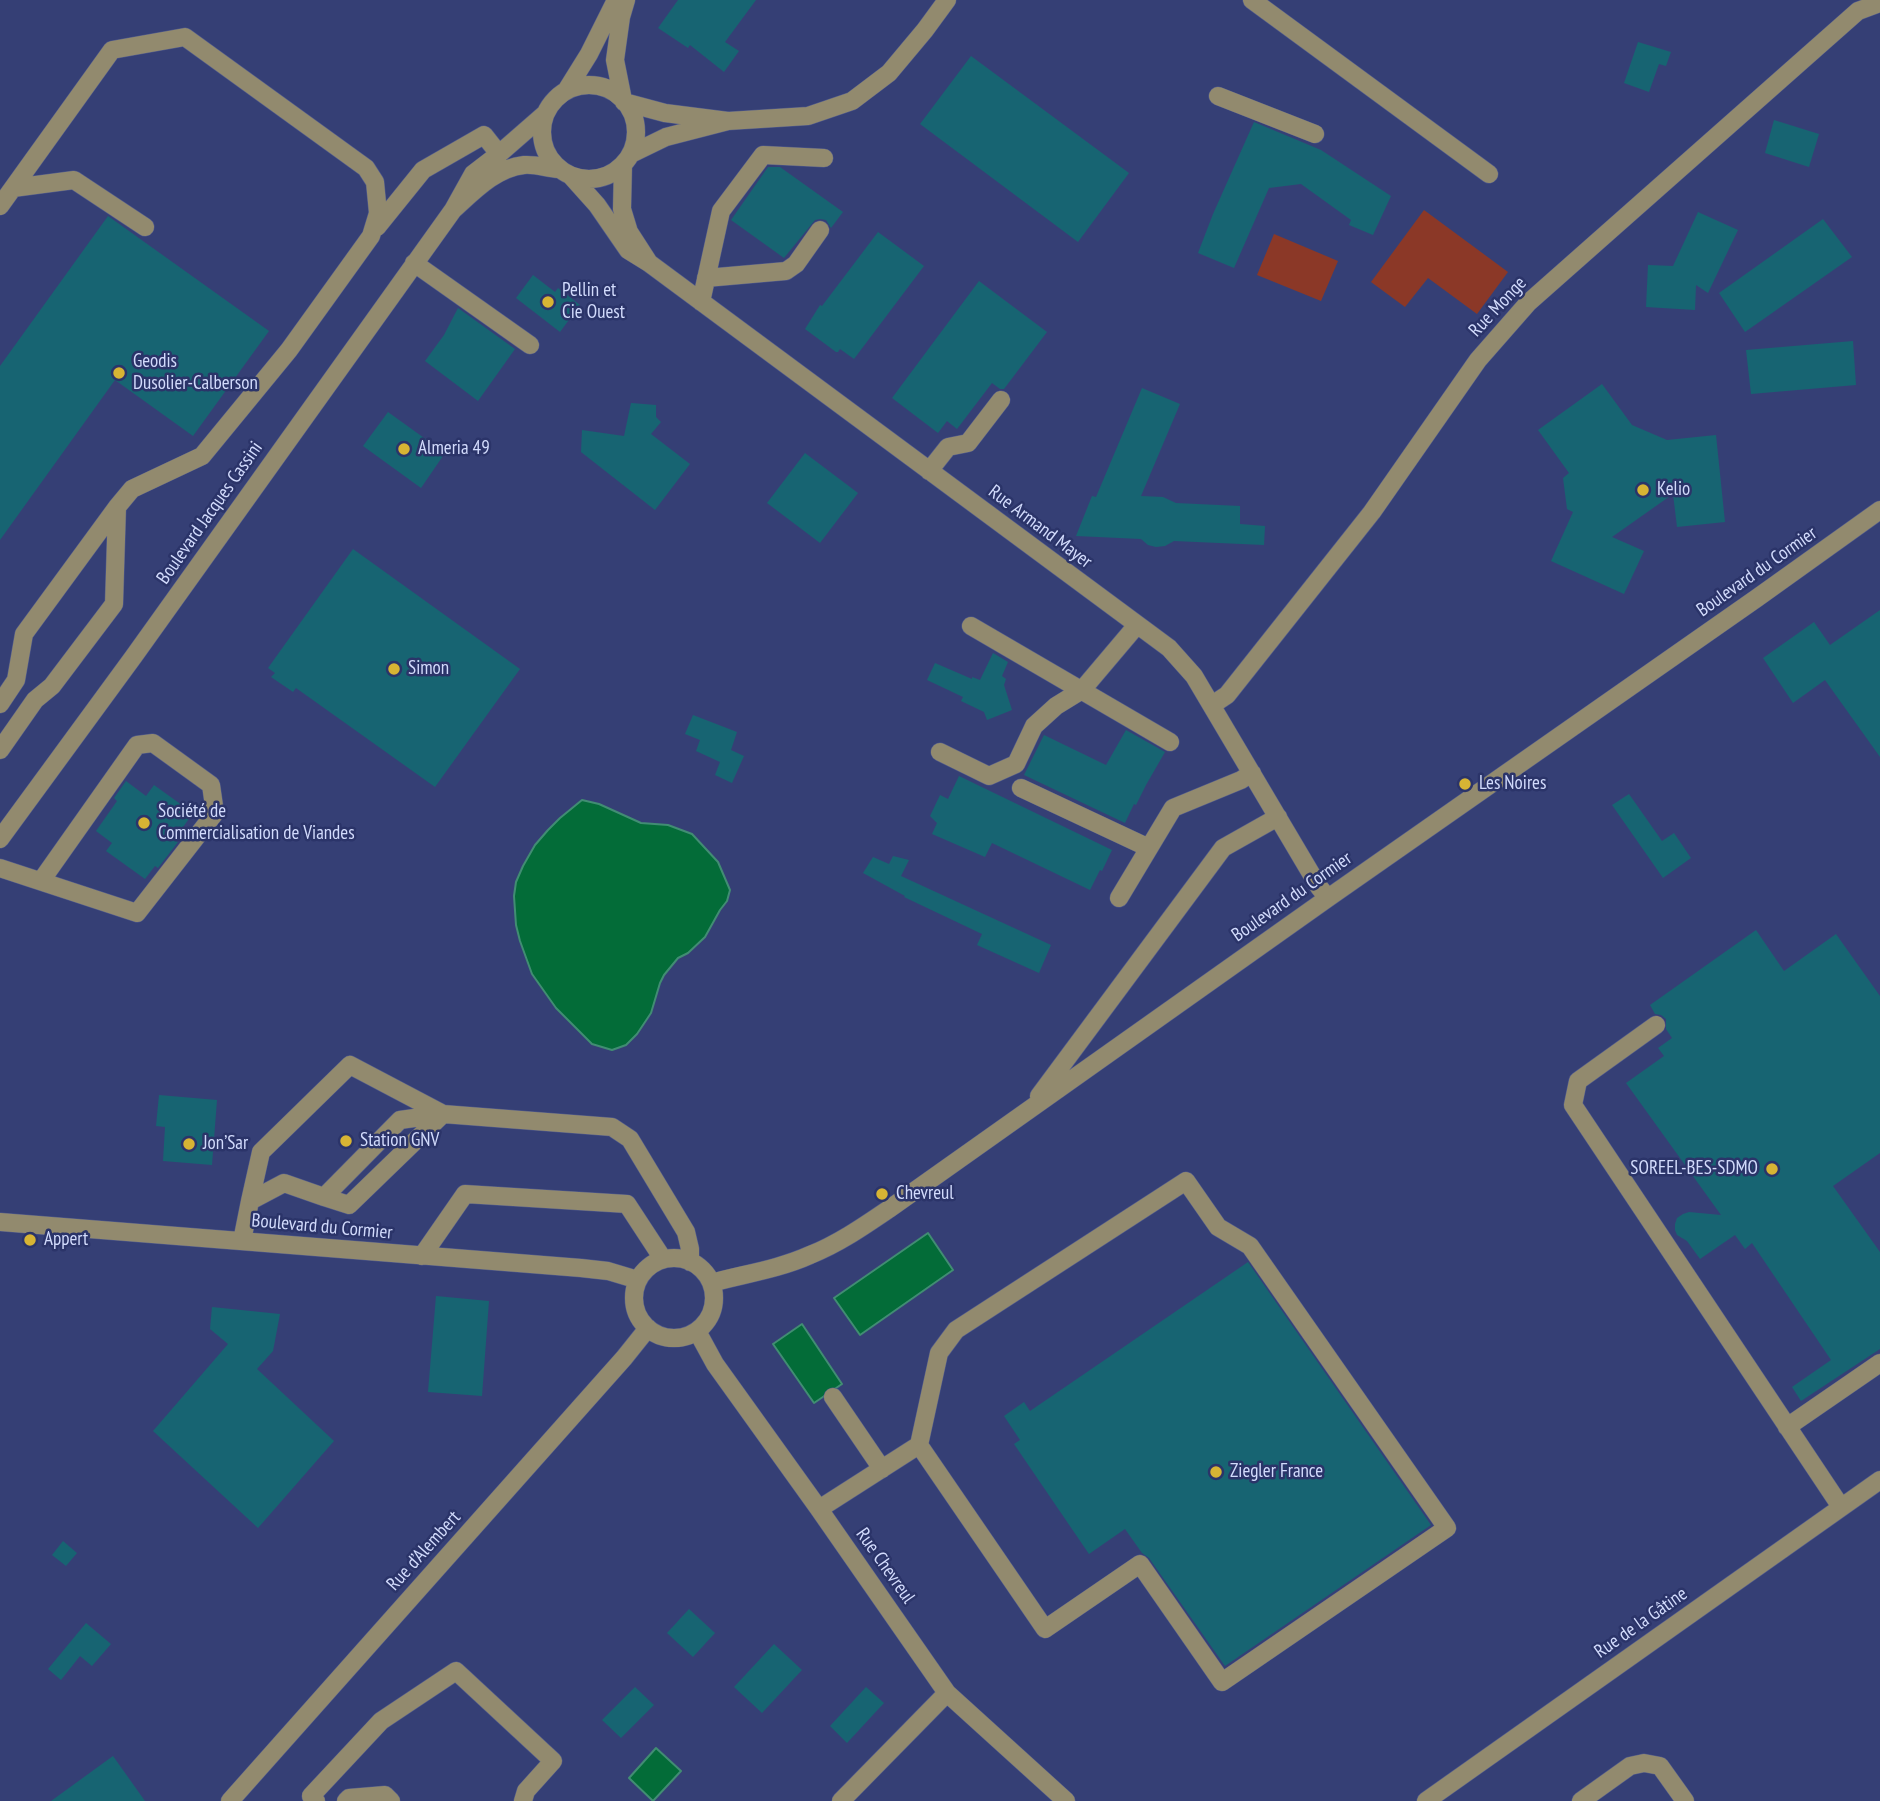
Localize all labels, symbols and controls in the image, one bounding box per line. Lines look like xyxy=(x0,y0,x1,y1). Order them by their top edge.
street label: Rue Monge xyxy=(1464,272,1532,342)
place label: Pellin et Cie Ouest xyxy=(562,280,625,324)
marker: Pellin et Cie Ouest xyxy=(540,294,556,310)
place label: Geodis Dusolier-Calberson xyxy=(133,351,258,395)
marker: Geodis Dusolier-Calberson xyxy=(111,365,127,381)
street label: Boulevard Jacques Cassini xyxy=(152,437,268,589)
place label: Almeria 49 xyxy=(418,438,490,460)
marker: Almeria 49 xyxy=(396,441,412,457)
place label: Kelio xyxy=(1657,479,1690,501)
street label: Rue Armand Mayer xyxy=(984,481,1096,573)
marker: Kelio xyxy=(1635,482,1651,498)
street label: Boulevard du Cormier xyxy=(1693,522,1821,622)
place label: Simon xyxy=(408,658,449,680)
marker: Simon xyxy=(386,661,402,677)
place label: Les Noires xyxy=(1479,773,1546,795)
marker: Les Noires xyxy=(1457,776,1473,792)
place label: Société de Commercialisation de Viandes xyxy=(158,801,355,845)
marker: Société de Commercialisation de Viandes xyxy=(136,815,152,831)
street label: Boulevard du Cormier xyxy=(1228,847,1356,947)
place label: Station GNV xyxy=(360,1130,439,1152)
place label: Jon’Sar xyxy=(203,1133,248,1155)
marker: Station GNV xyxy=(338,1133,354,1149)
marker: Jon’Sar xyxy=(181,1136,197,1152)
place label: SOREEL-BES-SDMO xyxy=(1630,1158,1758,1180)
marker: SOREEL-BES-SDMO xyxy=(1764,1161,1780,1177)
place label: Chevreul xyxy=(896,1183,954,1205)
marker: Chevreul xyxy=(874,1186,890,1202)
street label: Boulevard du Cormier xyxy=(251,1209,393,1245)
place label: Appert xyxy=(44,1229,88,1251)
marker: Appert xyxy=(22,1232,38,1248)
place label: Ziegler France xyxy=(1230,1461,1323,1483)
marker: Ziegler France xyxy=(1208,1464,1224,1480)
street label: Rue d’Alembert xyxy=(382,1506,466,1596)
street label: Rue Chevreul xyxy=(851,1524,919,1608)
street label: Rue de la Gâtine xyxy=(1590,1583,1692,1663)

